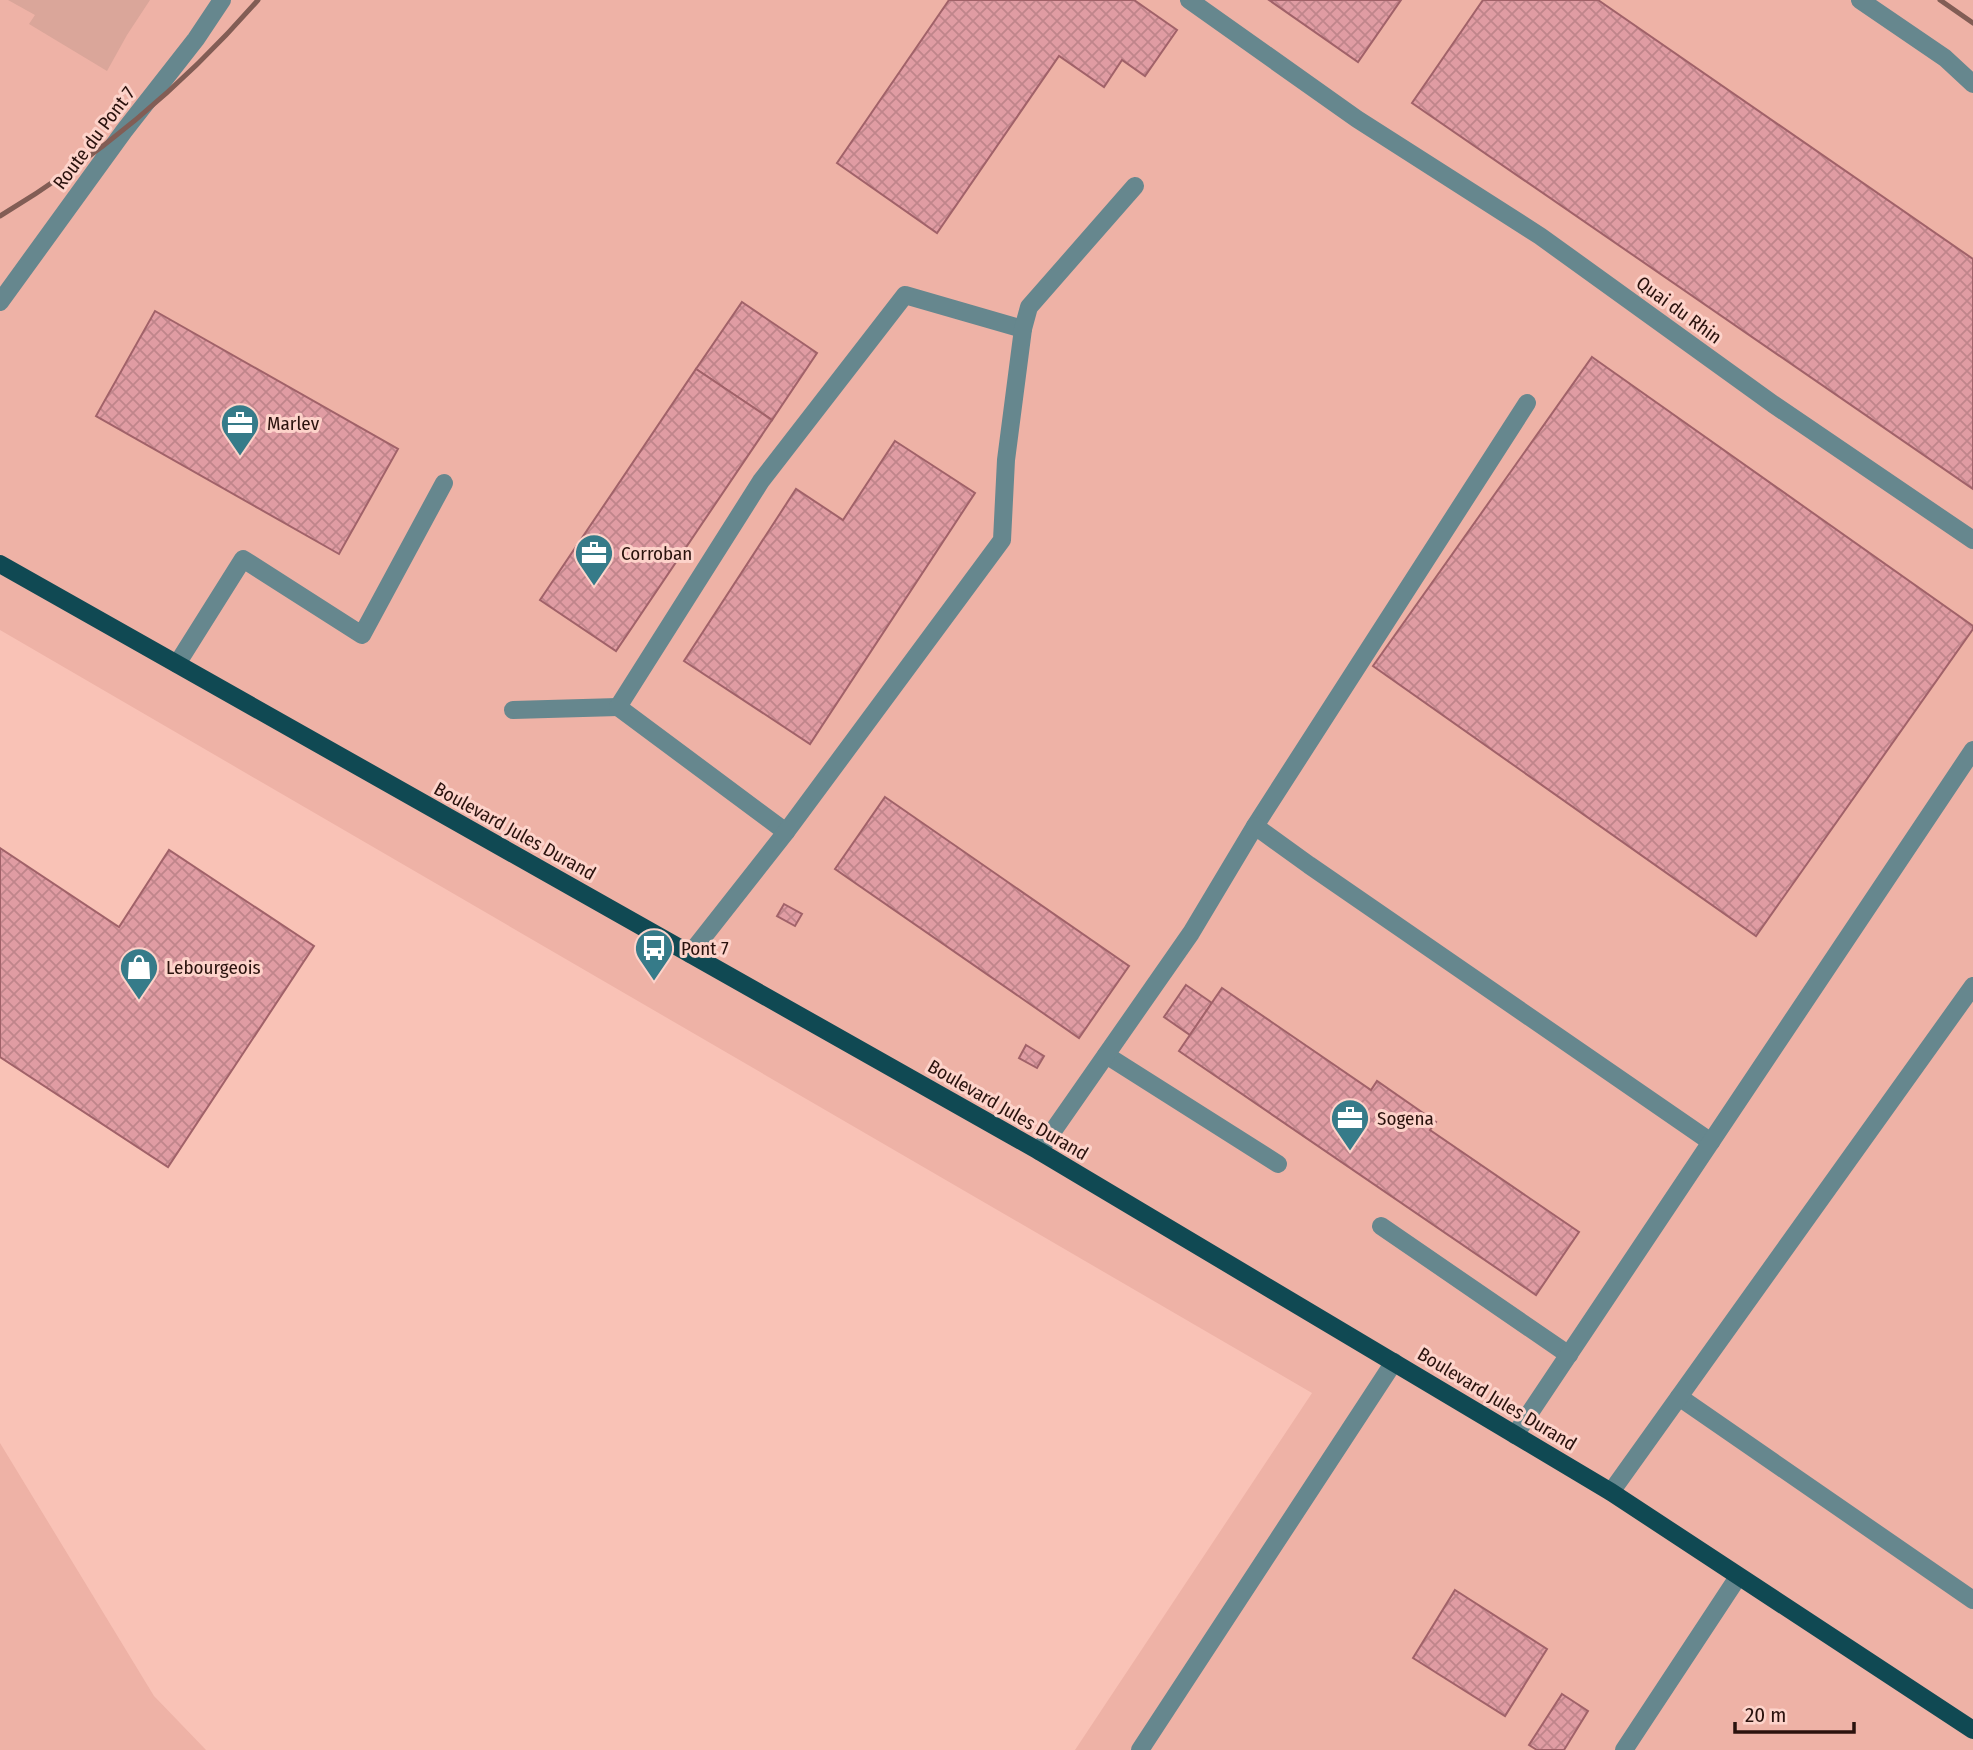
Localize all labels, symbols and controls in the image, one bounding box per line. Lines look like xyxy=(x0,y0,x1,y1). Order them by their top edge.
street label: Route du Pont 7 xyxy=(48,82,140,194)
street label: Quai du Rhin xyxy=(1632,271,1726,349)
office icon: Marlev xyxy=(219,402,261,457)
place label: Marlev xyxy=(267,412,320,435)
office icon: Corroban xyxy=(573,532,615,587)
place label: Corroban xyxy=(621,542,692,565)
street label: Boulevard Jules Durand xyxy=(430,777,600,885)
bus stop icon: Pont 7 xyxy=(633,927,675,982)
place label: Pont 7 xyxy=(681,937,729,960)
shop icon: Lebourgeois xyxy=(118,946,160,1001)
place label: Lebourgeois xyxy=(166,956,261,979)
street label: Boulevard Jules Durand xyxy=(924,1055,1092,1165)
office icon: Sogena xyxy=(1329,1097,1371,1152)
place label: Sogena xyxy=(1377,1107,1434,1130)
street label: Boulevard Jules Durand xyxy=(1413,1342,1581,1456)
scale bar xyxy=(1735,1690,1854,1734)
text: 20 m xyxy=(1745,1702,1786,1728)

